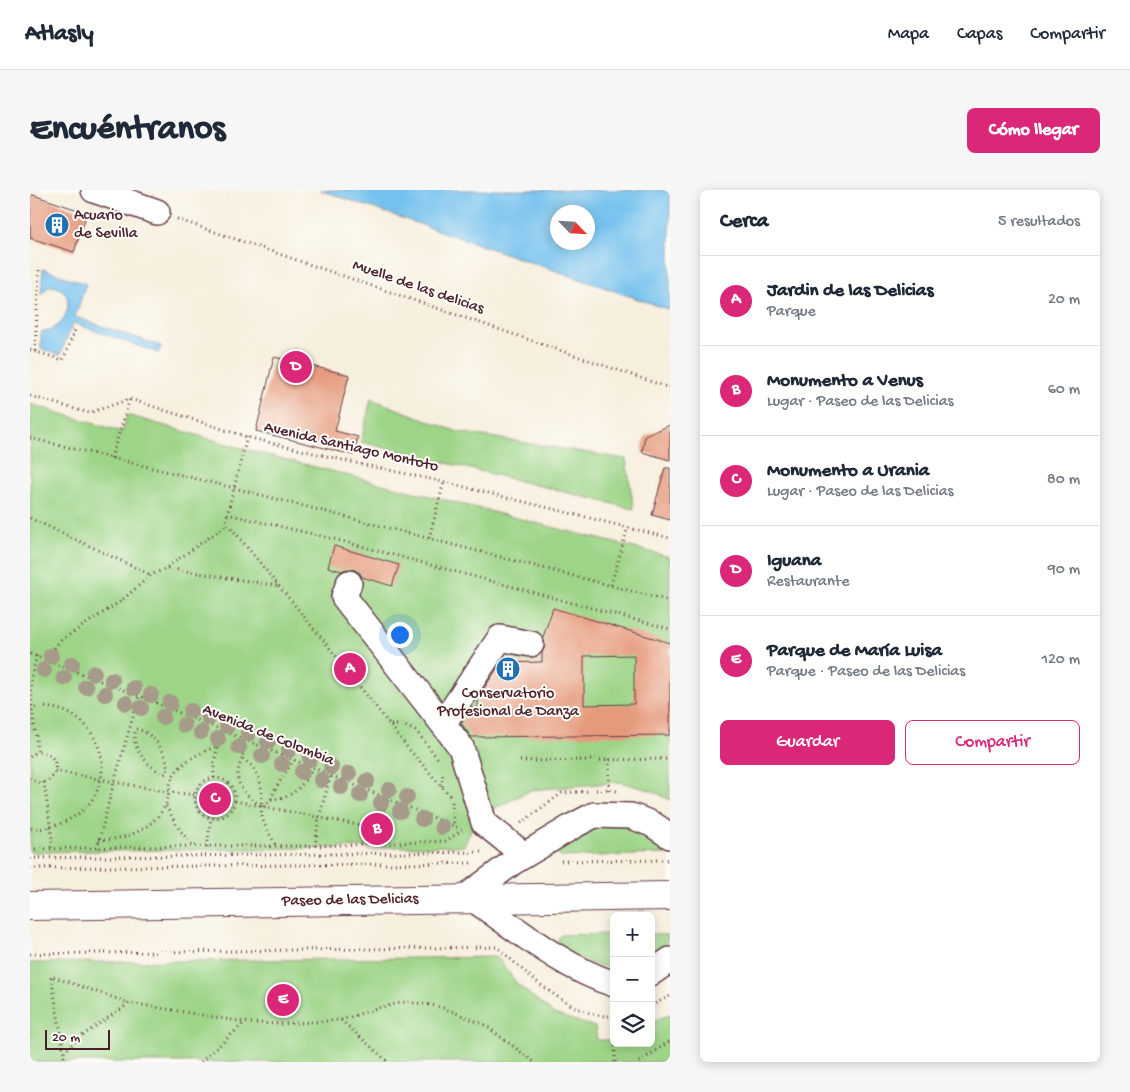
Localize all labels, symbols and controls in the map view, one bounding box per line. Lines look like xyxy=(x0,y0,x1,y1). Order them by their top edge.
text: Atlasly xyxy=(25,20,94,49)
text: Mapa xyxy=(888,24,929,45)
text: Capas xyxy=(957,24,1002,45)
text: Compartir xyxy=(1030,24,1105,45)
button: Cómo llegar xyxy=(967,108,1100,153)
text: Encuéntranos xyxy=(30,110,225,151)
north arrow xyxy=(550,205,595,250)
place label: Acuario de Sevilla xyxy=(74,207,139,244)
text: Cerca xyxy=(720,210,768,235)
building icon: Acuario de Sevilla xyxy=(44,212,70,238)
text: 5 resultados xyxy=(998,213,1080,232)
street label: Muelle de las delicias xyxy=(350,257,487,320)
text: Jardin de las Delicias xyxy=(767,280,933,303)
text: A xyxy=(731,291,741,310)
text: 20 m xyxy=(1048,291,1080,310)
text: Parque xyxy=(767,303,816,322)
pin: D xyxy=(280,348,312,386)
text: Monumento a Venus xyxy=(767,370,923,393)
text: B xyxy=(732,381,740,400)
text: 60 m xyxy=(1048,381,1080,400)
text: Lugar · Paseo de las Delicias xyxy=(767,393,953,412)
street label: Avenida Santiago Montoto xyxy=(262,419,440,477)
text: Monumento a Urania xyxy=(767,460,929,483)
text: C xyxy=(732,471,740,490)
text: 80 m xyxy=(1047,471,1080,490)
text: Lugar · Paseo de las Delicias xyxy=(767,483,953,502)
text: Iguana xyxy=(767,550,821,573)
text: D xyxy=(731,561,741,580)
text: 90 m xyxy=(1048,561,1080,580)
text: Restaurante xyxy=(767,573,849,592)
your location xyxy=(387,622,413,648)
text: Parque de María Luisa xyxy=(767,640,942,663)
pin: A xyxy=(334,650,366,688)
text: E xyxy=(731,651,741,670)
text: 120 m xyxy=(1041,651,1080,670)
building icon: Conservatorio Profesional de Danza xyxy=(495,656,521,682)
text: Parque · Paseo de las Delicias xyxy=(767,663,965,682)
place label: Conservatorio Profesional de Danza xyxy=(436,685,580,722)
street label: Avenida de Colombia xyxy=(199,701,338,771)
button: Guardar xyxy=(720,720,895,765)
button: Compartir xyxy=(905,720,1080,765)
pin: C xyxy=(199,780,231,818)
pin: B xyxy=(361,810,393,848)
street label: Paseo de las Delicias xyxy=(280,890,420,912)
map controls xyxy=(610,912,655,1047)
button: + xyxy=(610,912,655,957)
button: − xyxy=(610,957,655,1002)
pin: E xyxy=(267,981,299,1019)
button: layers xyxy=(610,1002,655,1047)
scale bar xyxy=(45,1027,110,1050)
text: 20 m xyxy=(52,1030,80,1047)

